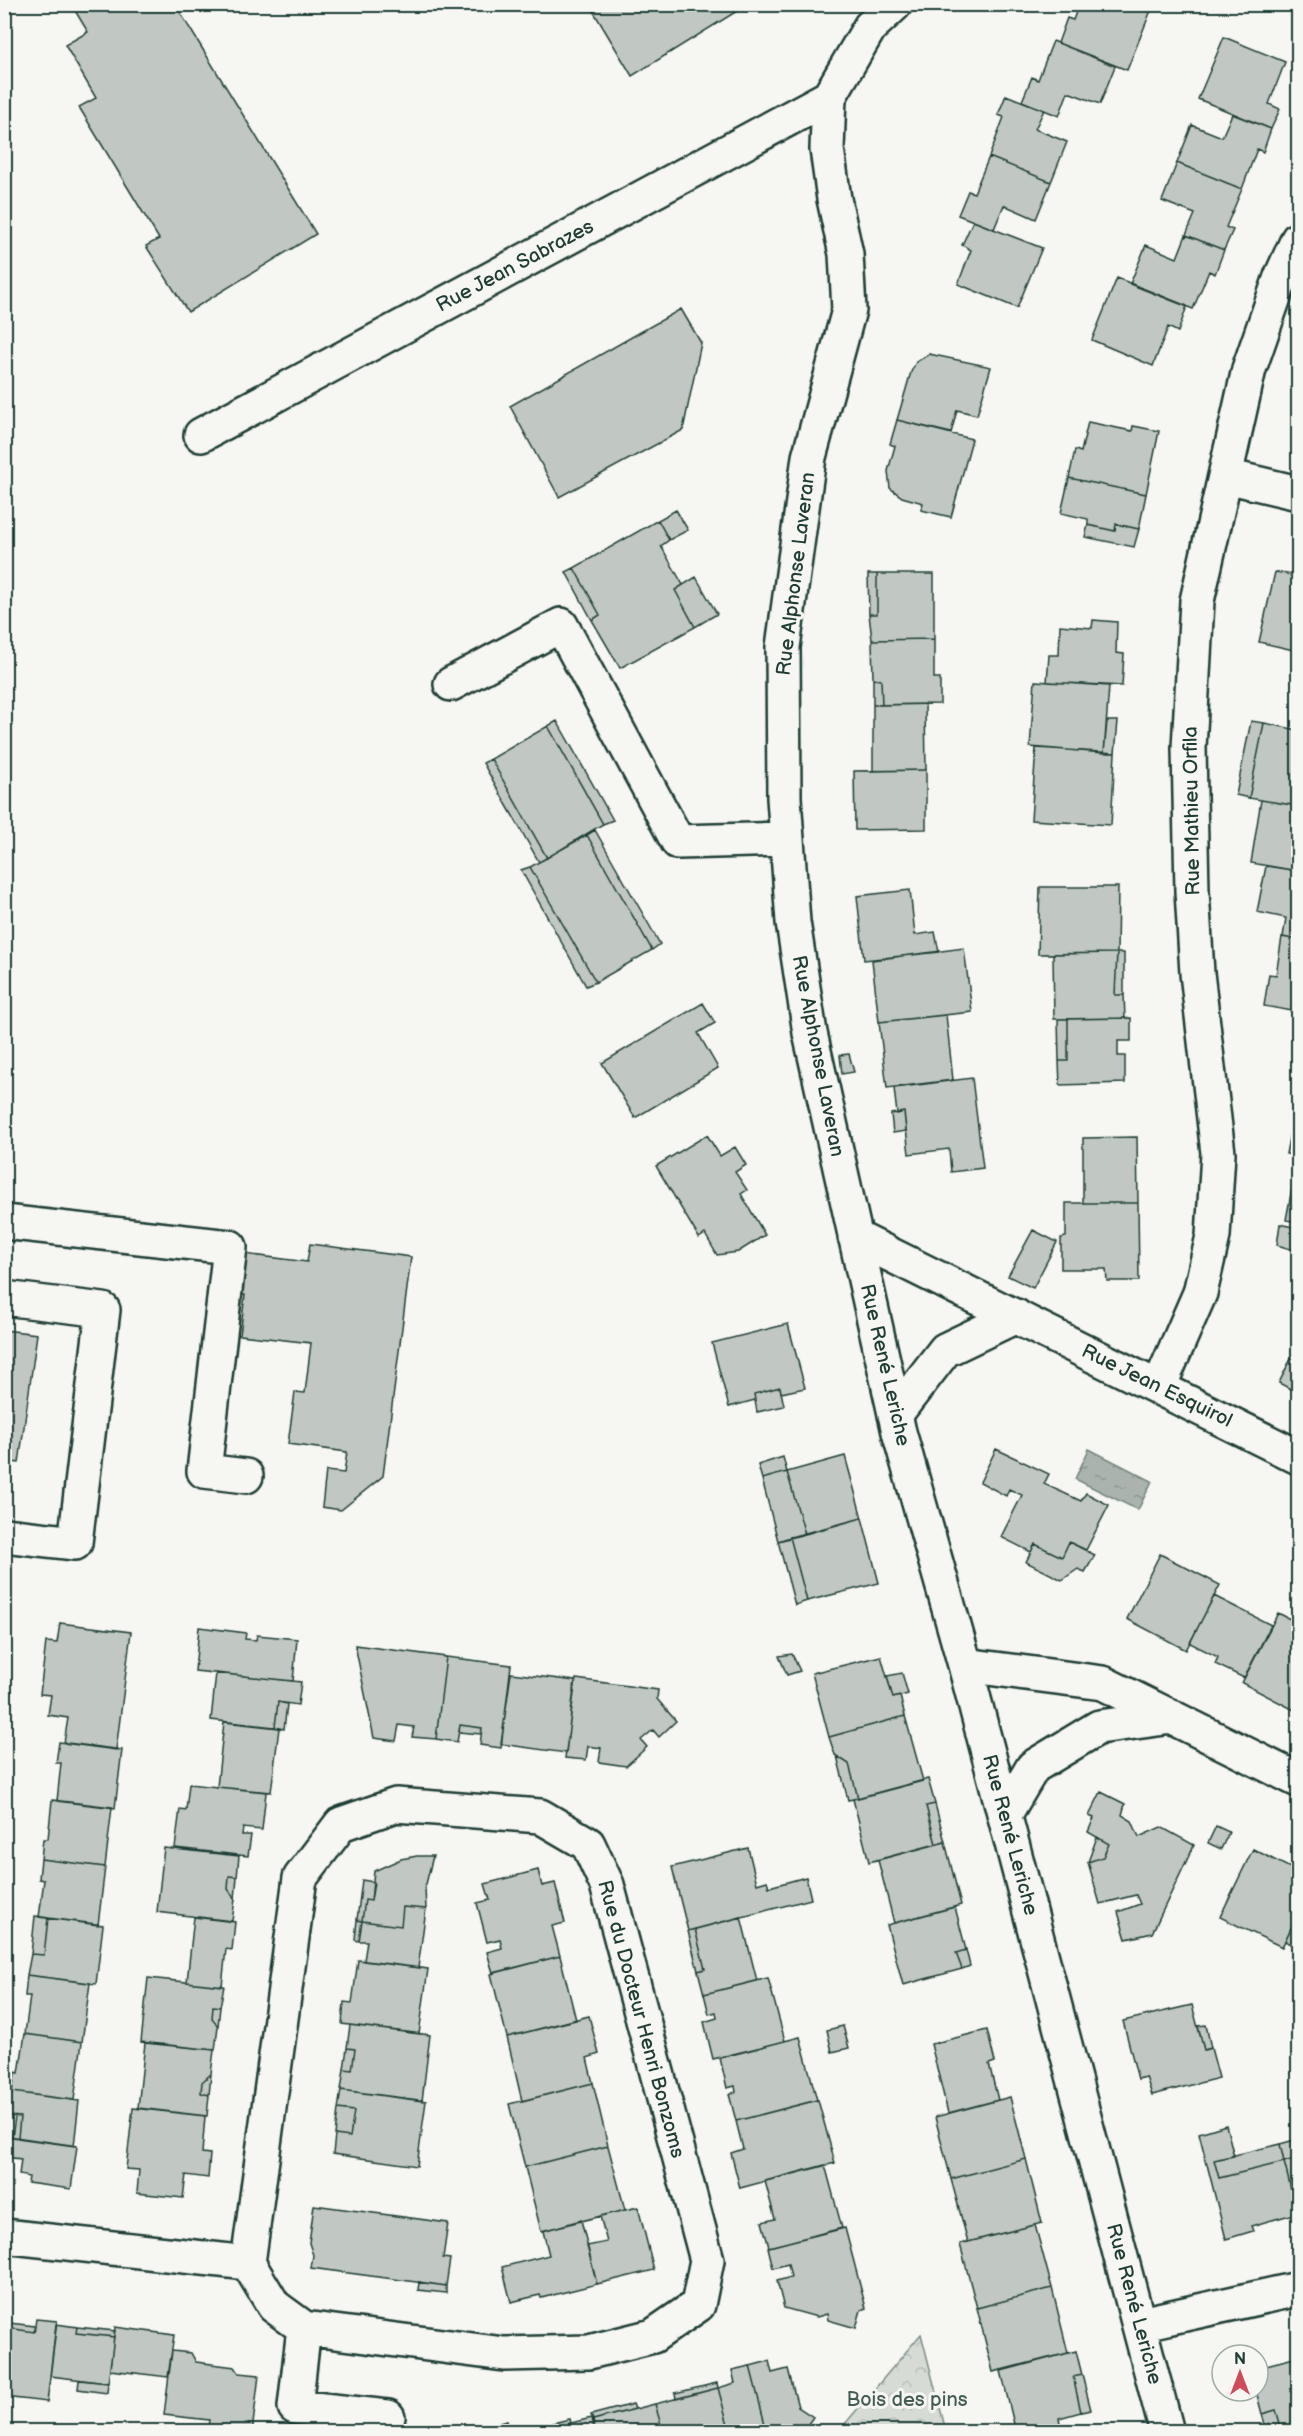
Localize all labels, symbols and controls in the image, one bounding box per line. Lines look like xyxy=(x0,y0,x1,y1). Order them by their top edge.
street label: Rue Jean Sabrazes xyxy=(432,214,598,318)
street label: Rue Alphonse Laveran xyxy=(772,471,820,677)
street label: Rue Mathieu Orfila xyxy=(1179,726,1205,896)
street label: Rue Alphonse Laveran xyxy=(787,953,849,1159)
street label: Rue René Leriche xyxy=(855,1282,915,1449)
street label: Rue Jean Esquirol xyxy=(1078,1339,1236,1433)
street label: Rue René Leriche xyxy=(977,1752,1043,1918)
street label: Rue du Docteur Henri Bonzoms xyxy=(592,1877,690,2161)
street label: Rue René Leriche xyxy=(1101,2221,1167,2387)
north arrow xyxy=(1210,2343,1270,2403)
text: N xyxy=(1234,2350,1246,2369)
park label: Bois des pins xyxy=(846,2388,968,2412)

